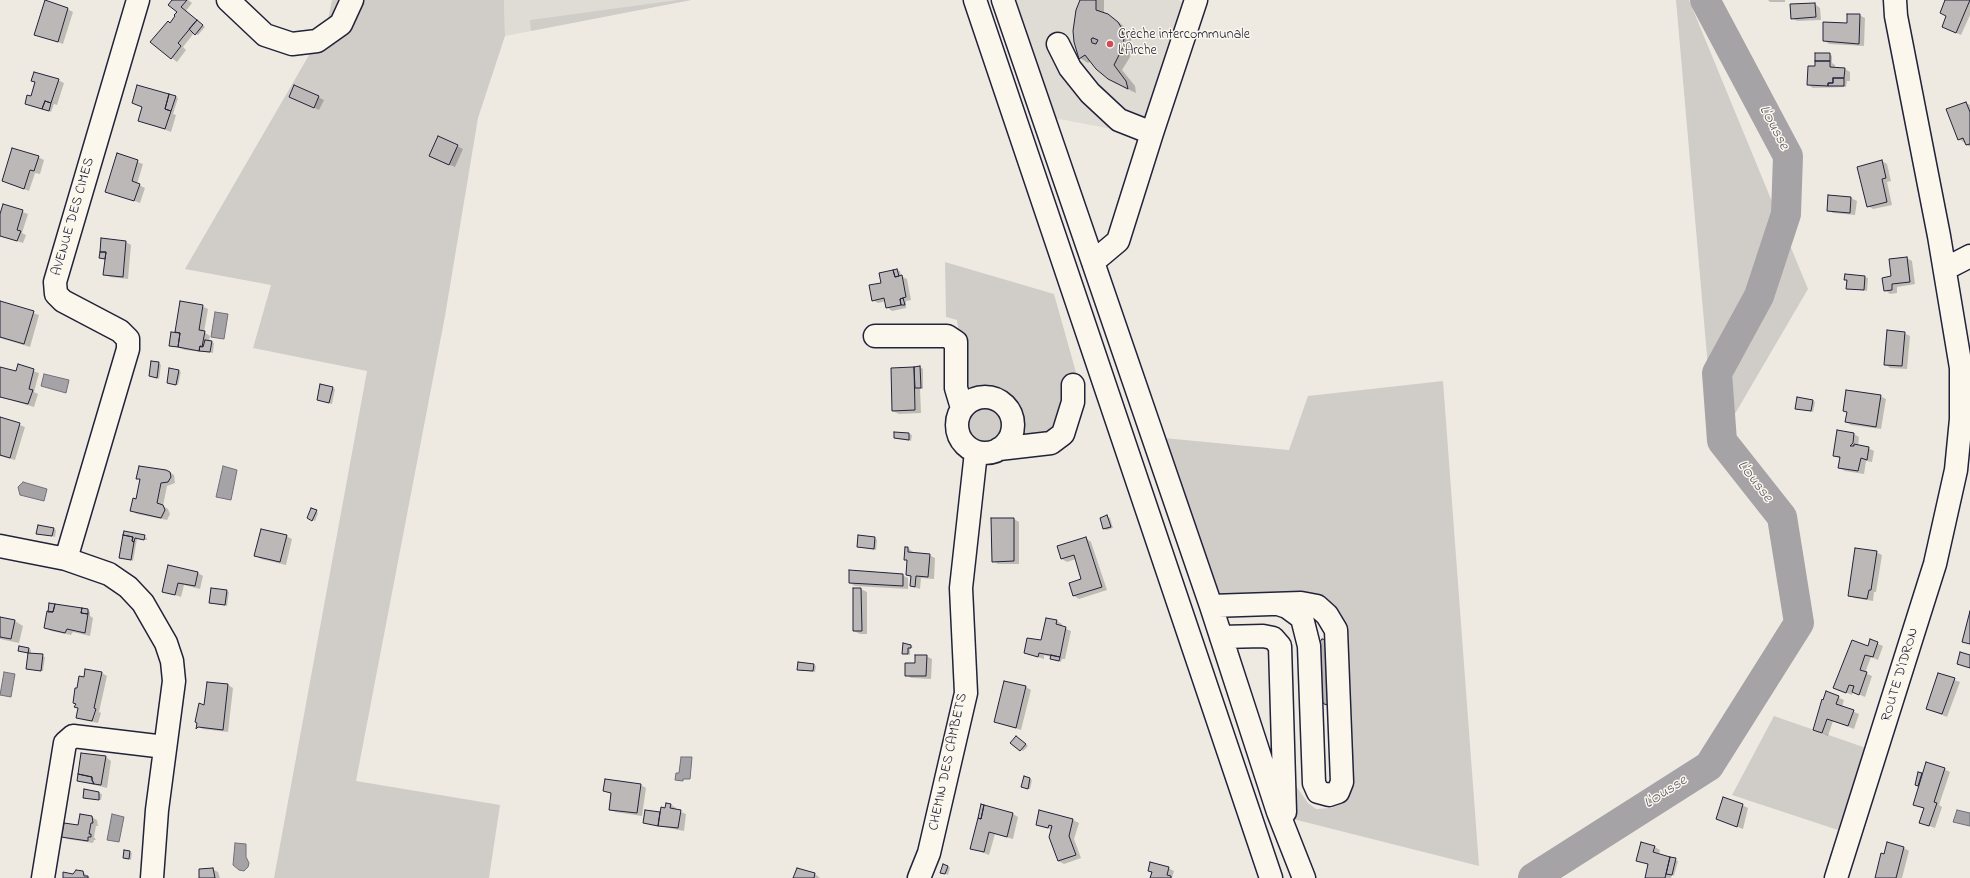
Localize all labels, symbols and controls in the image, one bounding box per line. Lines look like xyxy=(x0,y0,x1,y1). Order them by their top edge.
place label: Crèche intercommunale L'Arche xyxy=(1118,28,1250,60)
marker: Crèche intercommunale L'Arche xyxy=(1105,39,1115,49)
water label: L'Ousse xyxy=(1754,103,1792,153)
street label: AVENUE DES CIMES xyxy=(49,156,99,278)
water label: L'Ousse xyxy=(1732,458,1776,506)
street label: ROUTE D'IDRON xyxy=(1879,626,1923,724)
street label: CHEMIN DES CAMBETS xyxy=(926,692,972,832)
water label: L'Ousse xyxy=(1641,773,1691,813)

